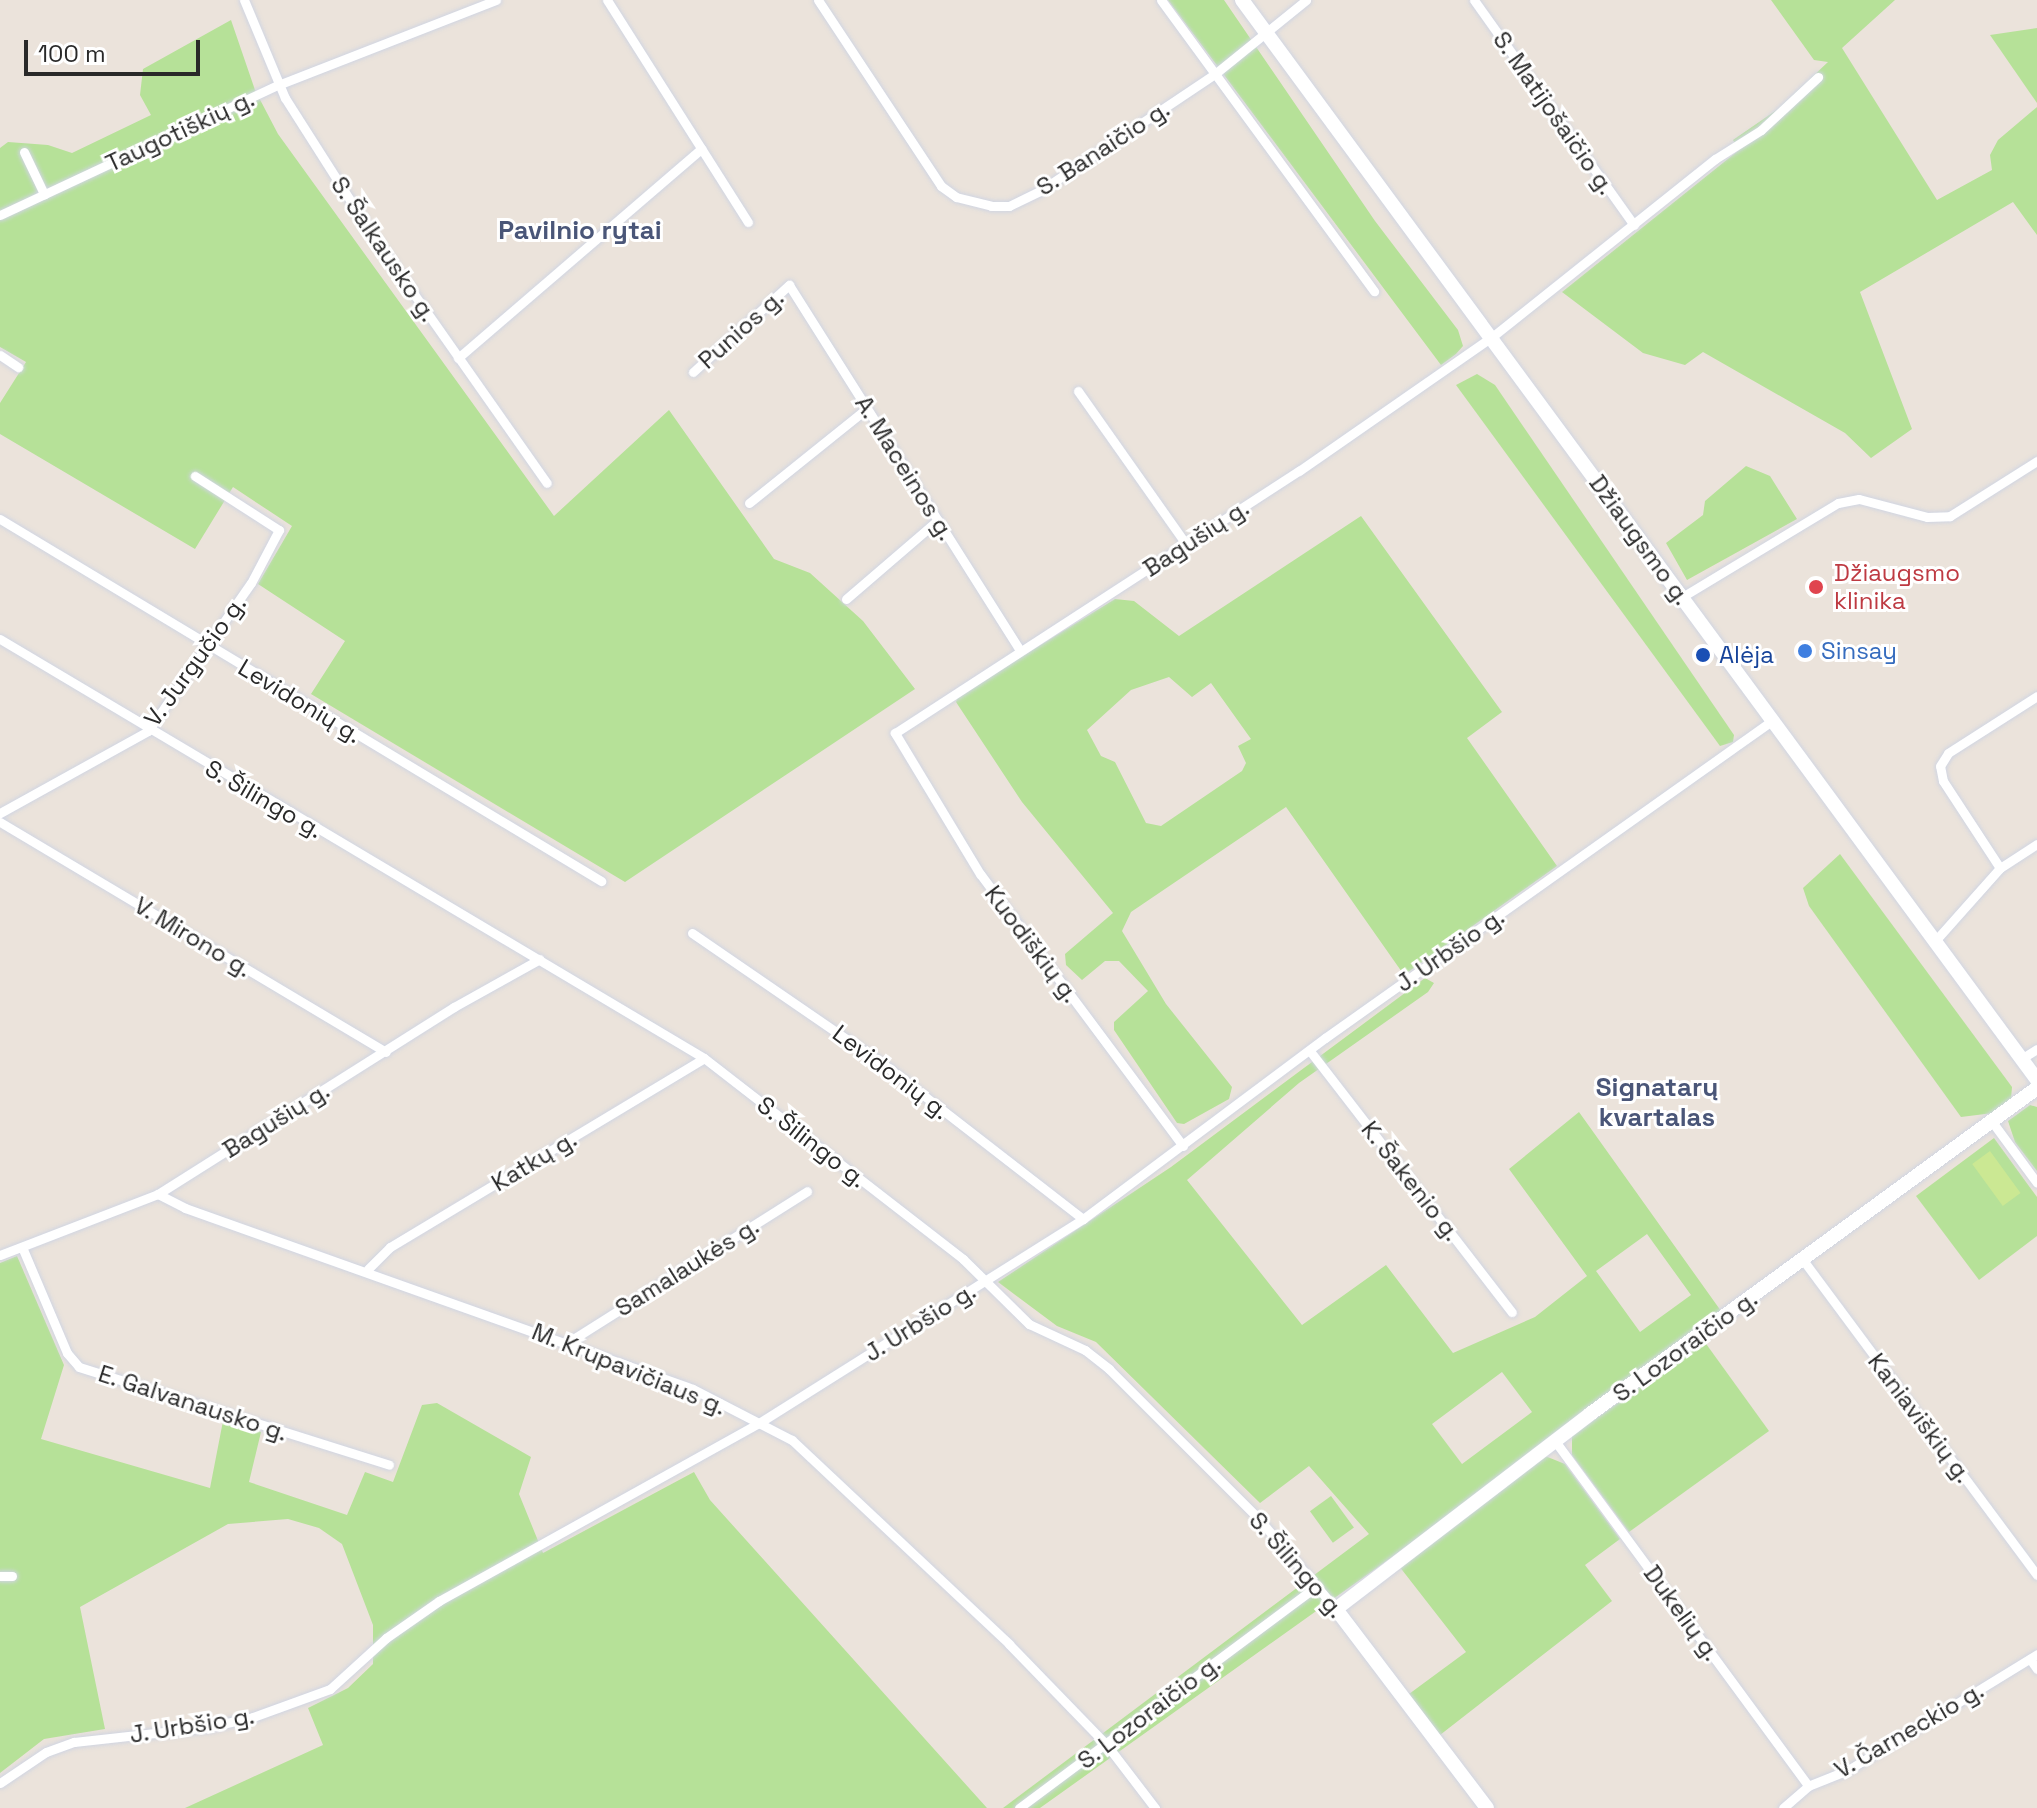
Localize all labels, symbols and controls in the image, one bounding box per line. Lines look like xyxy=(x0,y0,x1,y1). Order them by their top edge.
scale bar xyxy=(28,24,204,74)
street label: S. Matijošaičio g. xyxy=(1487,26,1621,200)
text: 100 m xyxy=(38,38,106,69)
street label: Taugotiškių g. xyxy=(101,84,259,178)
street label: S. Banaičio g. xyxy=(1031,94,1175,202)
street label: S. Šalkausko g. xyxy=(325,171,443,327)
district label: Pavilnio rytai xyxy=(498,215,662,247)
street label: Punios g. xyxy=(692,283,790,375)
street label: A. Maceinos g. xyxy=(849,390,961,546)
street label: Džiaugsmo g. xyxy=(1583,469,1697,611)
street label: Bagušių g. xyxy=(1138,493,1254,583)
place label: Džiaugsmo klinika xyxy=(1834,559,1960,615)
marker: Džiaugsmo klinika xyxy=(1805,576,1827,598)
street label: V. Jurgučio g. xyxy=(138,590,252,732)
place label: Sinsay xyxy=(1821,637,1897,665)
place label: Alėja xyxy=(1719,641,1774,669)
marker: Sinsay xyxy=(1796,642,1814,660)
marker: Alėja xyxy=(1694,646,1712,664)
street label: Levidonių g. xyxy=(233,653,367,749)
street label: S. Šilingo g. xyxy=(200,754,328,844)
street label: Kuodiškių g. xyxy=(979,880,1085,1008)
street label: V. Mirono g. xyxy=(129,891,257,983)
street label: J. Urbšio g. xyxy=(1390,902,1510,998)
street label: Levidonių g. xyxy=(827,1019,955,1125)
district label: Signatarų kvartalas xyxy=(1596,1072,1718,1134)
street label: Bagušių g. xyxy=(217,1076,335,1164)
street label: S. Šilingo g. xyxy=(751,1090,873,1194)
street label: K. Šakenio g. xyxy=(1355,1115,1467,1247)
street label: Katkų g. xyxy=(486,1124,582,1198)
street label: Samalaukės g. xyxy=(610,1211,764,1323)
street label: J. Urbšio g. xyxy=(859,1276,981,1368)
street label: S. Lozoraičio g. xyxy=(1607,1284,1763,1408)
street label: M. Krupavičiaus g. xyxy=(527,1317,731,1421)
street label: Kaniaviškių g. xyxy=(1862,1348,1978,1488)
street label: E. Galvanausko g. xyxy=(94,1359,292,1447)
street label: S. Šilingo g. xyxy=(1243,1506,1351,1624)
street label: Dukelių g. xyxy=(1638,1560,1726,1666)
street label: S. Lozoraičio g. xyxy=(1072,1649,1226,1775)
street label: V. Čarneckio g. xyxy=(1829,1676,1989,1784)
street label: J. Urbšio g. xyxy=(127,1701,257,1749)

